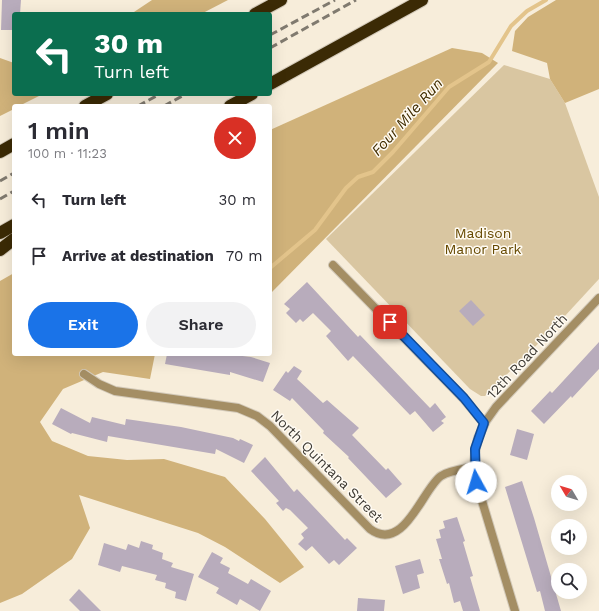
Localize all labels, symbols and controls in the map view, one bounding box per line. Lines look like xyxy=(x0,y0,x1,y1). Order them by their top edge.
text: 30 m xyxy=(94,27,163,60)
icon: left xyxy=(28,28,80,80)
text: Turn left xyxy=(94,61,169,82)
water label: Four Mile Run xyxy=(367,74,447,160)
text: 1 min xyxy=(28,117,90,145)
button: close xyxy=(214,117,256,159)
text: 100 m · 11:23 xyxy=(28,146,107,161)
icon: left xyxy=(28,189,50,211)
text: Turn left xyxy=(62,191,126,209)
text: 30 m xyxy=(219,191,256,209)
park label: Madison Manor Park xyxy=(444,225,522,257)
icon: arrive xyxy=(28,245,50,267)
text: Arrive at destination xyxy=(62,247,214,265)
text: 70 m xyxy=(226,247,263,265)
button: Exit xyxy=(28,302,138,348)
button: Share xyxy=(146,302,256,348)
pin xyxy=(373,305,407,339)
street label: 12th Road North xyxy=(484,310,570,402)
icon: arrive xyxy=(379,311,401,333)
street label: North Quintana Street xyxy=(268,407,386,525)
position arrow xyxy=(455,461,497,503)
north arrow xyxy=(551,475,587,511)
map controls xyxy=(551,475,587,599)
button: sound xyxy=(551,519,587,555)
button: search xyxy=(551,563,587,599)

